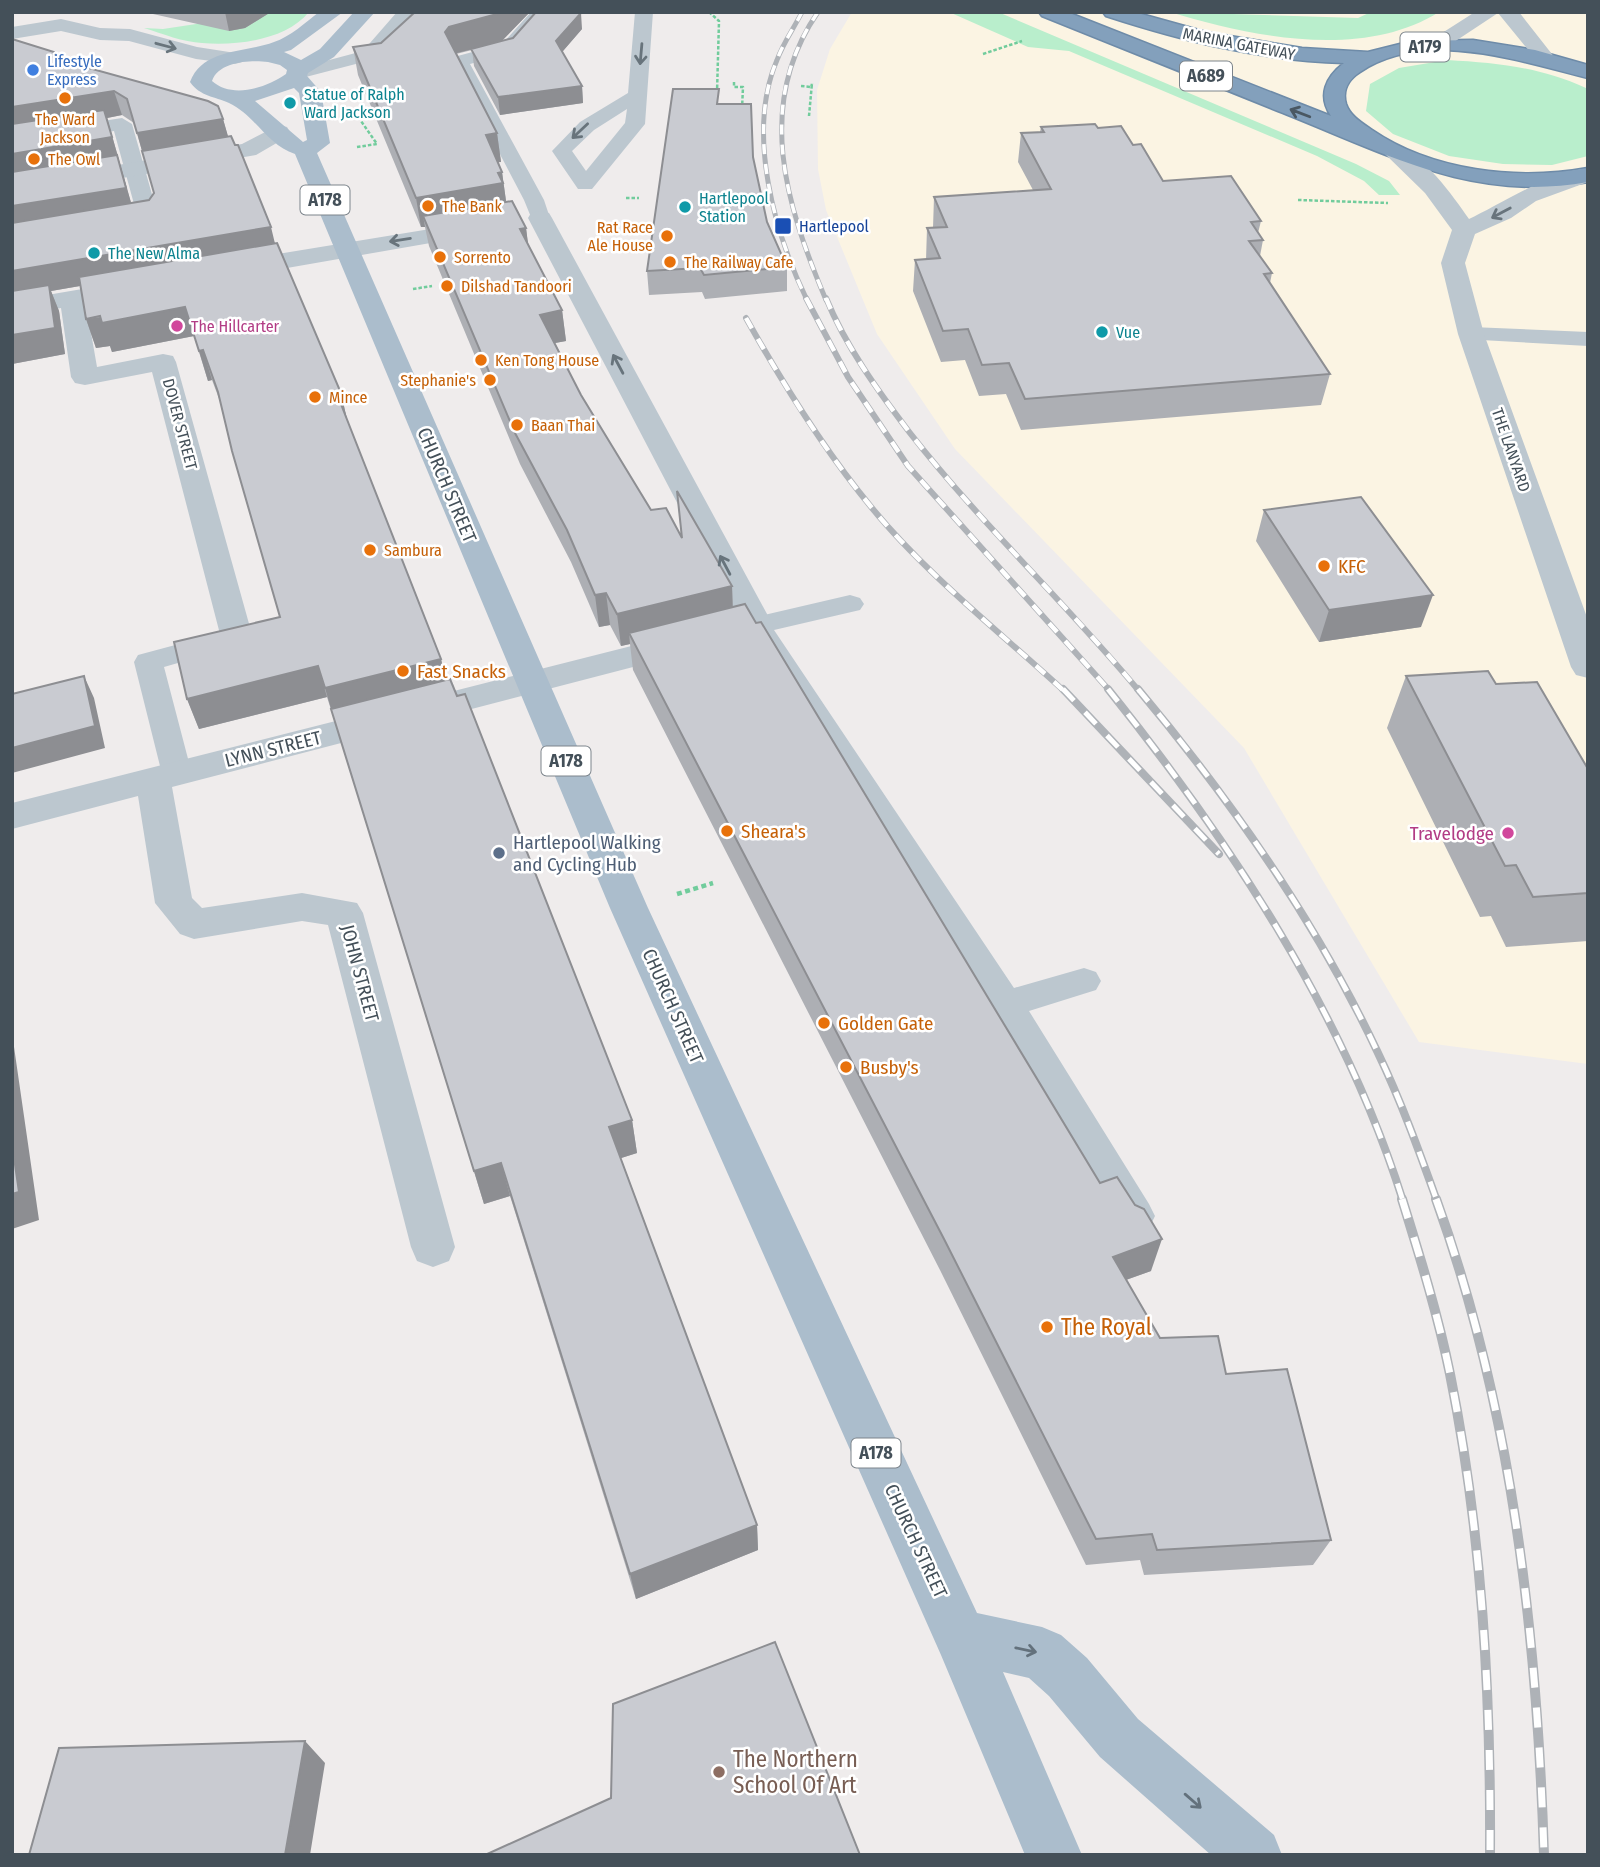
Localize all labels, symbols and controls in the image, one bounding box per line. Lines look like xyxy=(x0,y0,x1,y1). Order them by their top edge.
street label: MARINA GATEWAY xyxy=(1181,24,1297,64)
road number: A179 xyxy=(1400,32,1450,62)
one-way arrow xyxy=(155,40,177,53)
one-way arrow xyxy=(634,42,647,65)
place label: Lifestyle Express xyxy=(47,52,102,89)
marker: Lifestyle Express xyxy=(25,62,41,78)
road number: A689 xyxy=(1180,62,1232,90)
place label: Statue of Ralph Ward Jackson xyxy=(304,85,405,122)
marker: The Ward Jackson xyxy=(57,90,73,106)
marker: Statue of Ralph Ward Jackson xyxy=(282,95,298,111)
one-way arrow xyxy=(1290,106,1312,119)
place label: The Ward Jackson xyxy=(35,110,95,147)
one-way arrow xyxy=(572,123,589,140)
place label: The Owl xyxy=(48,150,100,169)
marker: The Owl xyxy=(26,151,42,167)
road number: A178 xyxy=(300,186,350,215)
place label: Hartlepool Station xyxy=(699,189,769,226)
place label: The Bank xyxy=(442,197,503,216)
marker: The Bank xyxy=(420,198,436,214)
marker: Hartlepool Station xyxy=(677,199,693,215)
one-way arrow xyxy=(1491,207,1512,220)
marker: Hartlepool xyxy=(773,216,793,236)
place label: Hartlepool xyxy=(799,217,869,236)
place label: Rat Race Ale House xyxy=(588,218,653,255)
marker: Rat Race Ale House xyxy=(659,228,675,244)
one-way arrow xyxy=(389,234,412,247)
place label: The New Alma xyxy=(108,244,200,263)
marker: The New Alma xyxy=(86,245,102,261)
place label: Sorrento xyxy=(454,248,511,267)
marker: Sorrento xyxy=(432,249,448,265)
place label: The Railway Cafe xyxy=(684,253,793,272)
marker: The Railway Cafe xyxy=(662,254,678,270)
place label: Dilshad Tandoori xyxy=(461,277,572,296)
marker: Dilshad Tandoori xyxy=(439,278,455,294)
place label: The Hillcarter xyxy=(191,317,280,336)
marker: The Hillcarter xyxy=(169,318,185,334)
place label: Vue xyxy=(1116,323,1140,342)
marker: Vue xyxy=(1094,324,1110,340)
place label: Ken Tong House xyxy=(495,351,599,370)
marker: Ken Tong House xyxy=(473,352,489,368)
one-way arrow xyxy=(611,355,625,375)
place label: Stephanie's xyxy=(400,371,476,390)
marker: Stephanie's xyxy=(482,372,498,388)
street label: DOVER STREET xyxy=(159,376,201,472)
place label: Mince xyxy=(329,388,367,407)
marker: Mince xyxy=(307,389,323,405)
street label: THE LANYARD xyxy=(1488,406,1534,494)
place label: Baan Thai xyxy=(531,416,595,435)
marker: Baan Thai xyxy=(509,417,525,433)
street label: CHURCH STREET xyxy=(412,424,482,546)
place label: Sambura xyxy=(384,541,442,560)
marker: Sambura xyxy=(362,542,378,558)
one-way arrow xyxy=(718,555,731,576)
place label: KFC xyxy=(1338,555,1366,578)
marker: KFC xyxy=(1316,558,1332,574)
place label: Fast Snacks xyxy=(417,660,506,683)
marker: Fast Snacks xyxy=(395,663,411,679)
street label: LYNN STREET xyxy=(222,726,324,772)
road number: A178 xyxy=(542,746,590,776)
place label: Sheara's xyxy=(741,820,806,843)
place label: Travelodge xyxy=(1410,822,1494,845)
marker: Sheara's xyxy=(719,823,735,839)
marker: Travelodge xyxy=(1500,825,1516,841)
place label: Hartlepool Walking and Cycling Hub xyxy=(513,831,661,876)
marker: Hartlepool Walking and Cycling Hub xyxy=(491,845,507,861)
street label: JOHN STREET xyxy=(336,922,384,1024)
street label: CHURCH STREET xyxy=(637,945,709,1067)
place label: Golden Gate xyxy=(838,1012,933,1035)
marker: Golden Gate xyxy=(816,1015,832,1031)
place label: Busby's xyxy=(860,1056,919,1079)
marker: Busby's xyxy=(838,1059,854,1075)
place label: The Royal xyxy=(1061,1313,1152,1341)
marker: The Royal xyxy=(1039,1319,1055,1335)
road number: A178 xyxy=(852,1438,900,1468)
street label: CHURCH STREET xyxy=(880,1480,952,1602)
one-way arrow xyxy=(1014,1644,1037,1658)
place label: The Northern School Of Art xyxy=(733,1745,858,1799)
marker: The Northern School Of Art xyxy=(711,1764,727,1780)
one-way arrow xyxy=(1183,1793,1201,1809)

